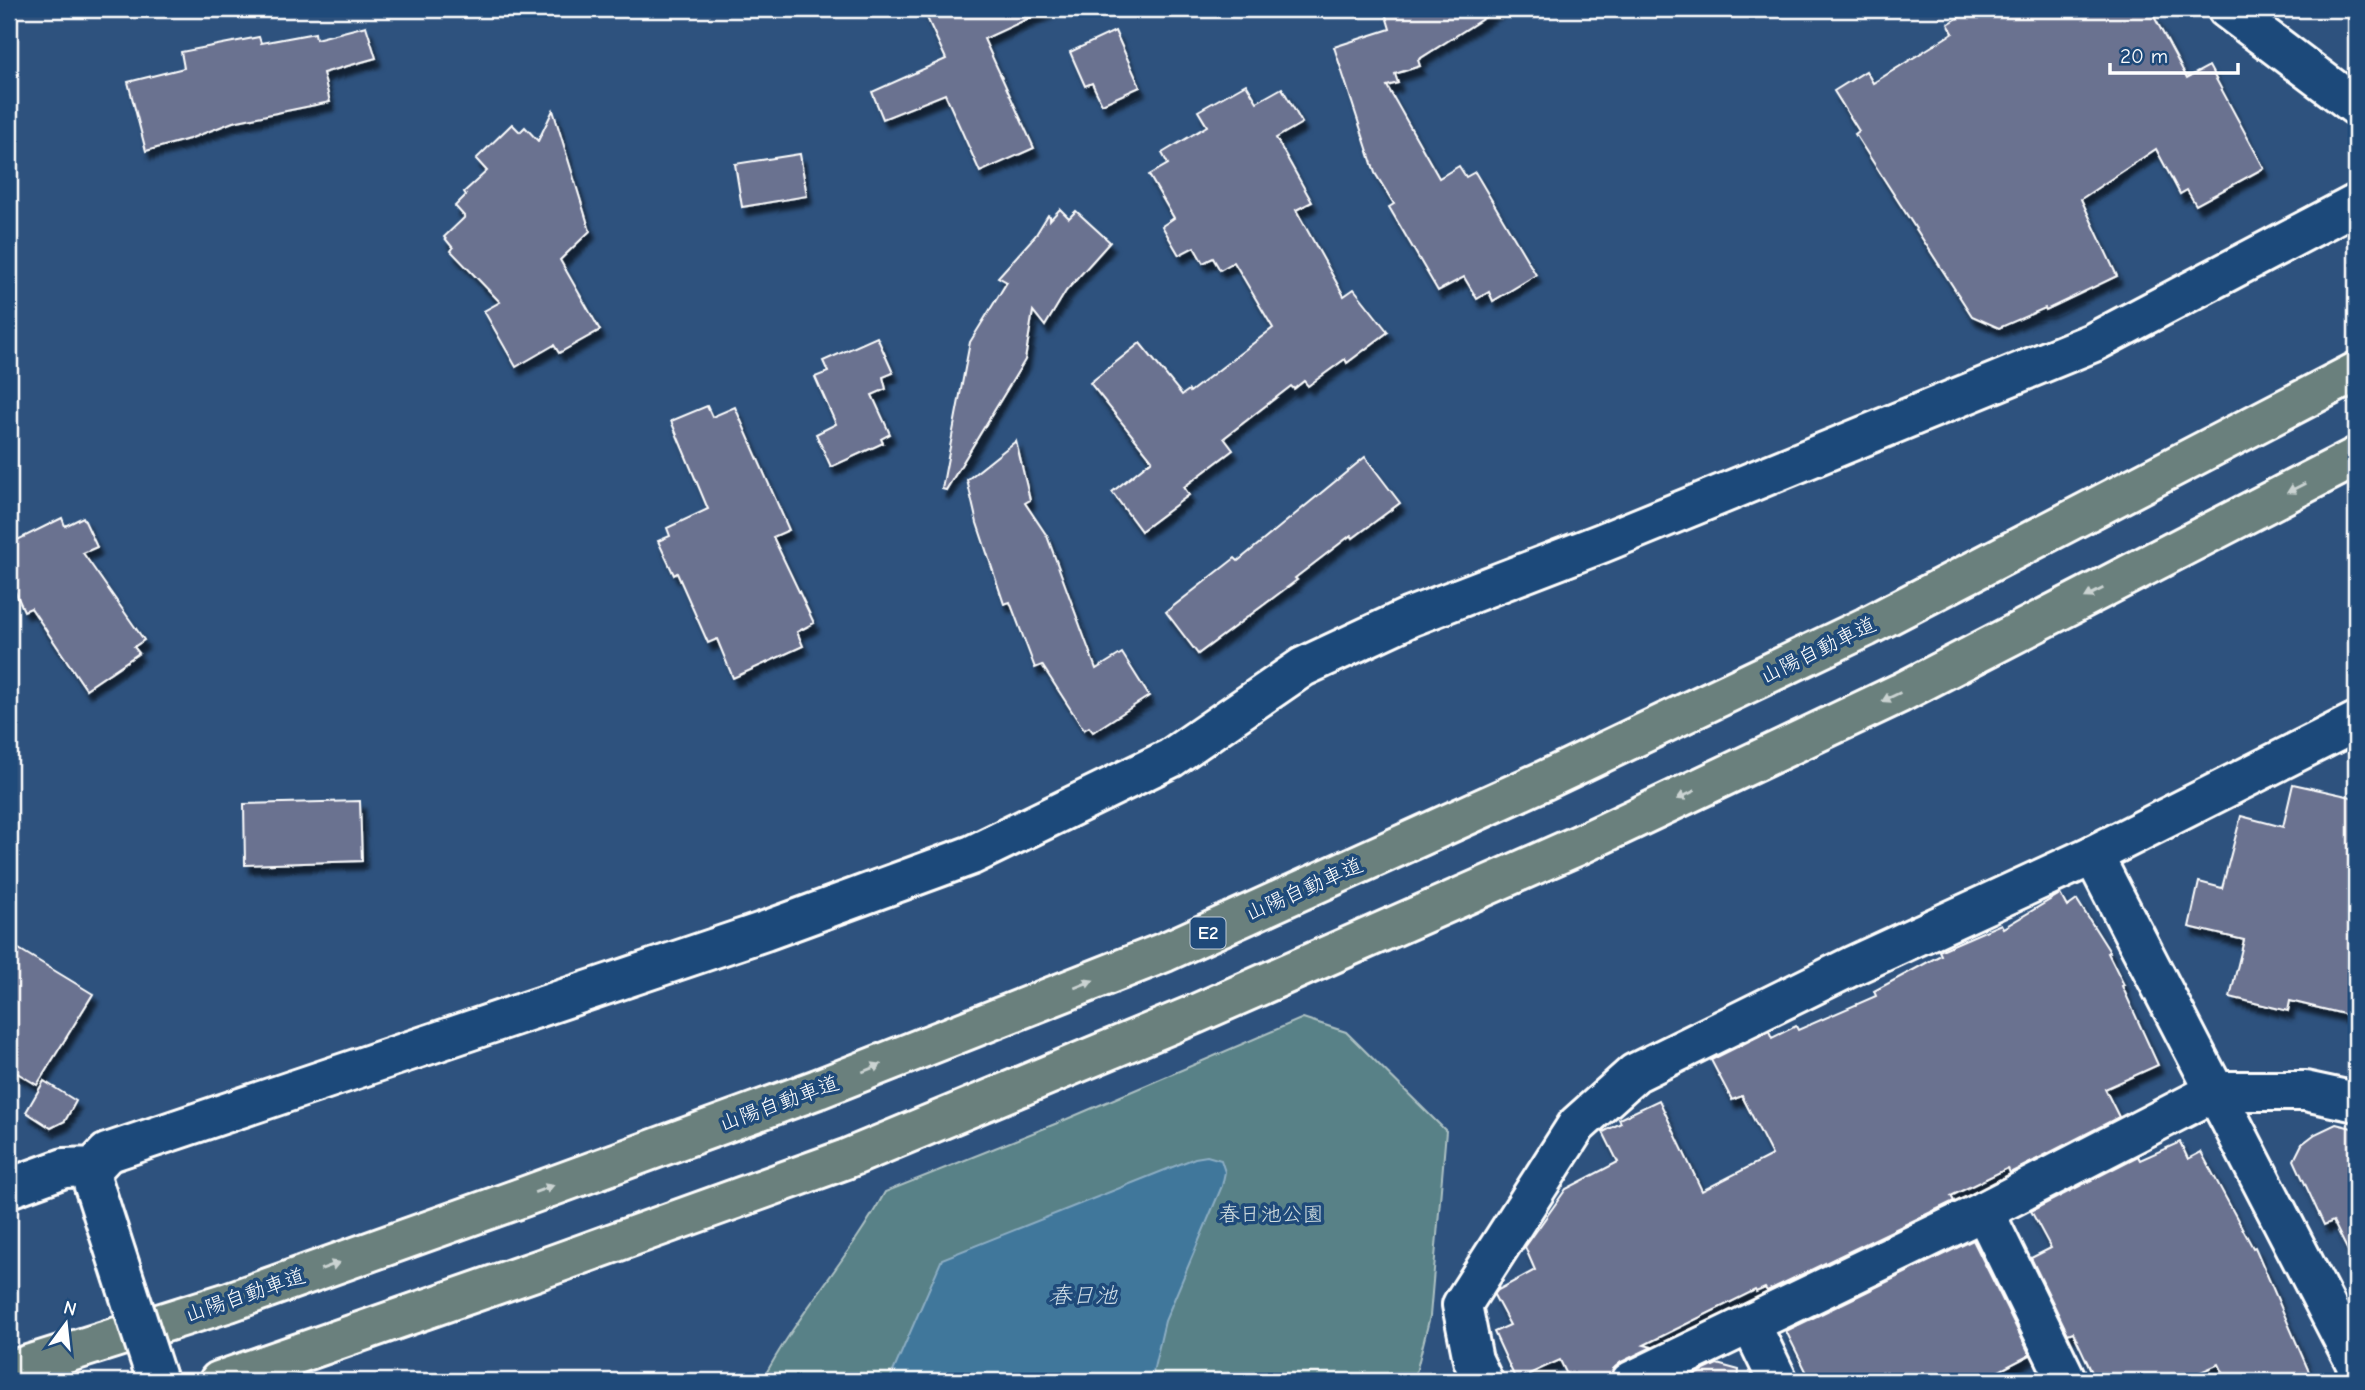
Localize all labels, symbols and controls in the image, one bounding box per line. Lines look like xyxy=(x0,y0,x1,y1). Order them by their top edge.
scale bar xyxy=(2110,32,2237,76)
text: 20 m xyxy=(2120,44,2168,68)
one-way arrow xyxy=(2286,483,2306,494)
one-way arrow xyxy=(2084,587,2103,599)
street label: 山陽自動車道 xyxy=(1756,612,1880,688)
one-way arrow xyxy=(1881,691,1901,703)
one-way arrow xyxy=(1676,789,1696,800)
street label: 山陽自動車道 xyxy=(1242,852,1366,926)
road number: E2 xyxy=(1190,917,1226,948)
one-way arrow xyxy=(1073,979,1094,990)
one-way arrow xyxy=(862,1062,883,1073)
street label: 山陽自動車道 xyxy=(716,1070,842,1136)
one-way arrow xyxy=(533,1184,554,1195)
park label: 春日池公園 xyxy=(1219,1202,1324,1226)
one-way arrow xyxy=(319,1260,340,1271)
street label: 山陽自動車道 xyxy=(182,1263,308,1327)
water label: 春日池 xyxy=(1049,1282,1119,1309)
north arrow xyxy=(32,1288,102,1358)
text: N xyxy=(61,1296,79,1321)

